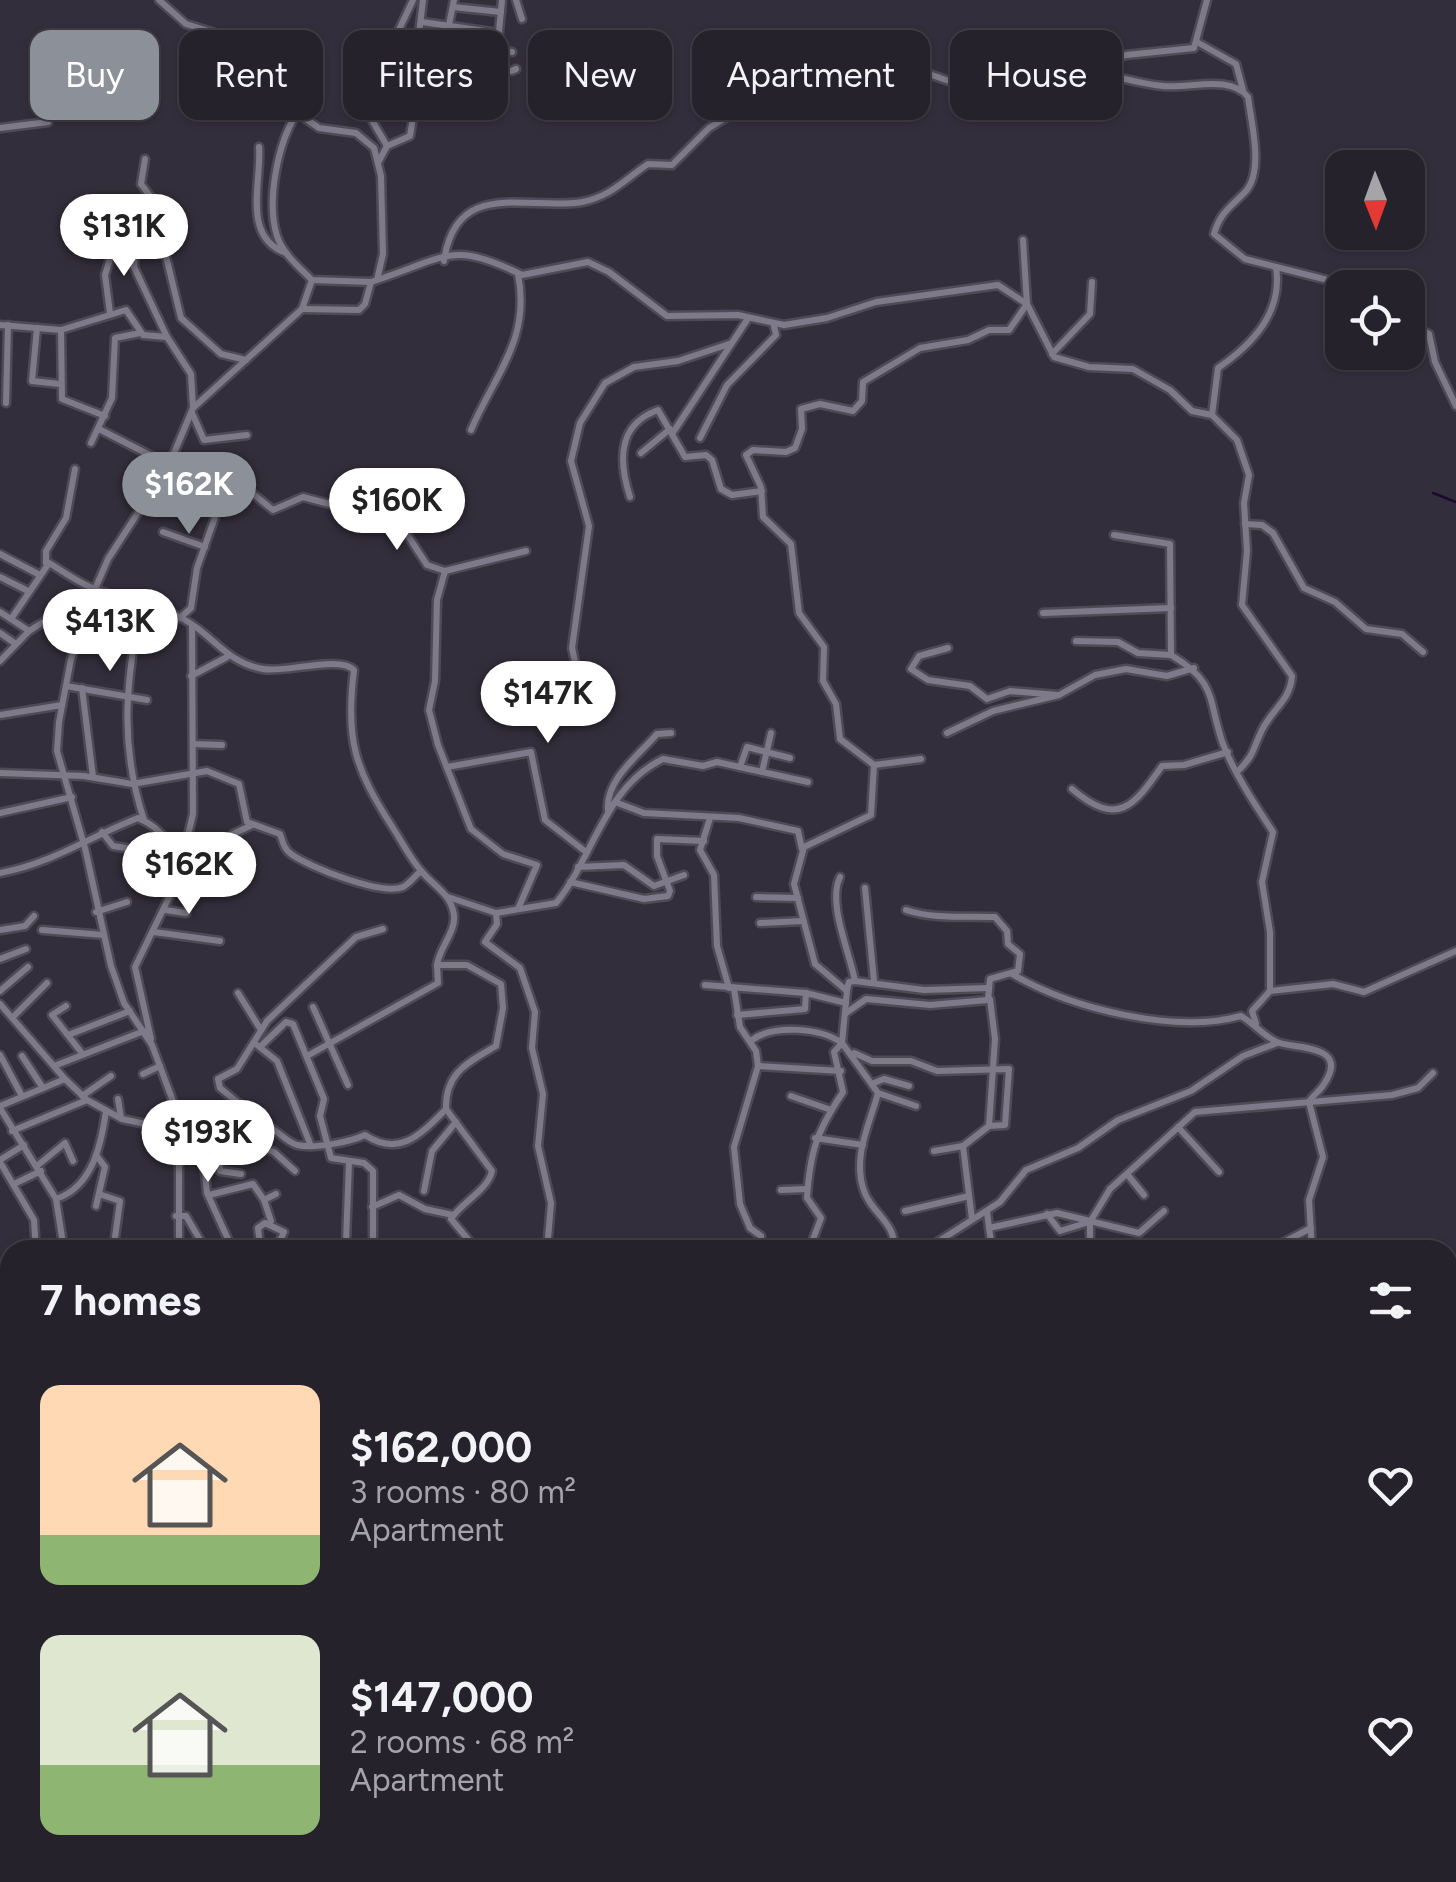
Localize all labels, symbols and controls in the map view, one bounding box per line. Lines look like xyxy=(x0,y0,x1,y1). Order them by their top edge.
chip: Buy xyxy=(30,30,159,120)
chip: Rent xyxy=(179,30,323,120)
chip: Filters xyxy=(343,30,508,120)
chip: New xyxy=(528,30,672,120)
chip: Apartment xyxy=(692,30,930,120)
chip: House xyxy=(950,30,1122,120)
north arrow xyxy=(1325,150,1425,250)
map controls xyxy=(1325,150,1425,370)
pin: $131K xyxy=(54,194,194,279)
text: $131K xyxy=(82,207,166,245)
button: locate xyxy=(1325,270,1425,370)
pin: $162K xyxy=(119,452,259,537)
text: $162K xyxy=(144,465,234,503)
pin: $160K xyxy=(327,468,467,553)
text: $160K xyxy=(351,481,443,519)
pin: $413K xyxy=(40,589,180,674)
text: $413K xyxy=(65,602,155,640)
pin: $147K xyxy=(478,661,618,746)
text: $147K xyxy=(503,674,593,712)
pin: $162K xyxy=(119,832,259,917)
text: $162K xyxy=(144,845,234,883)
pin: $193K xyxy=(138,1100,278,1185)
text: $193K xyxy=(164,1113,252,1151)
icon: filters xyxy=(1363,1273,1418,1328)
text: 7 homes xyxy=(40,1275,201,1326)
text: $162,000 xyxy=(350,1422,532,1473)
icon: home xyxy=(120,1425,240,1545)
icon: heart xyxy=(1363,1458,1418,1513)
text: 3 rooms · 80 m² xyxy=(350,1473,576,1511)
text: Apartment xyxy=(350,1511,504,1549)
text: $147,000 xyxy=(350,1672,533,1723)
icon: home xyxy=(120,1675,240,1795)
icon: heart xyxy=(1363,1708,1418,1763)
text: 2 rooms · 68 m² xyxy=(350,1723,574,1761)
text: Apartment xyxy=(350,1761,504,1799)

